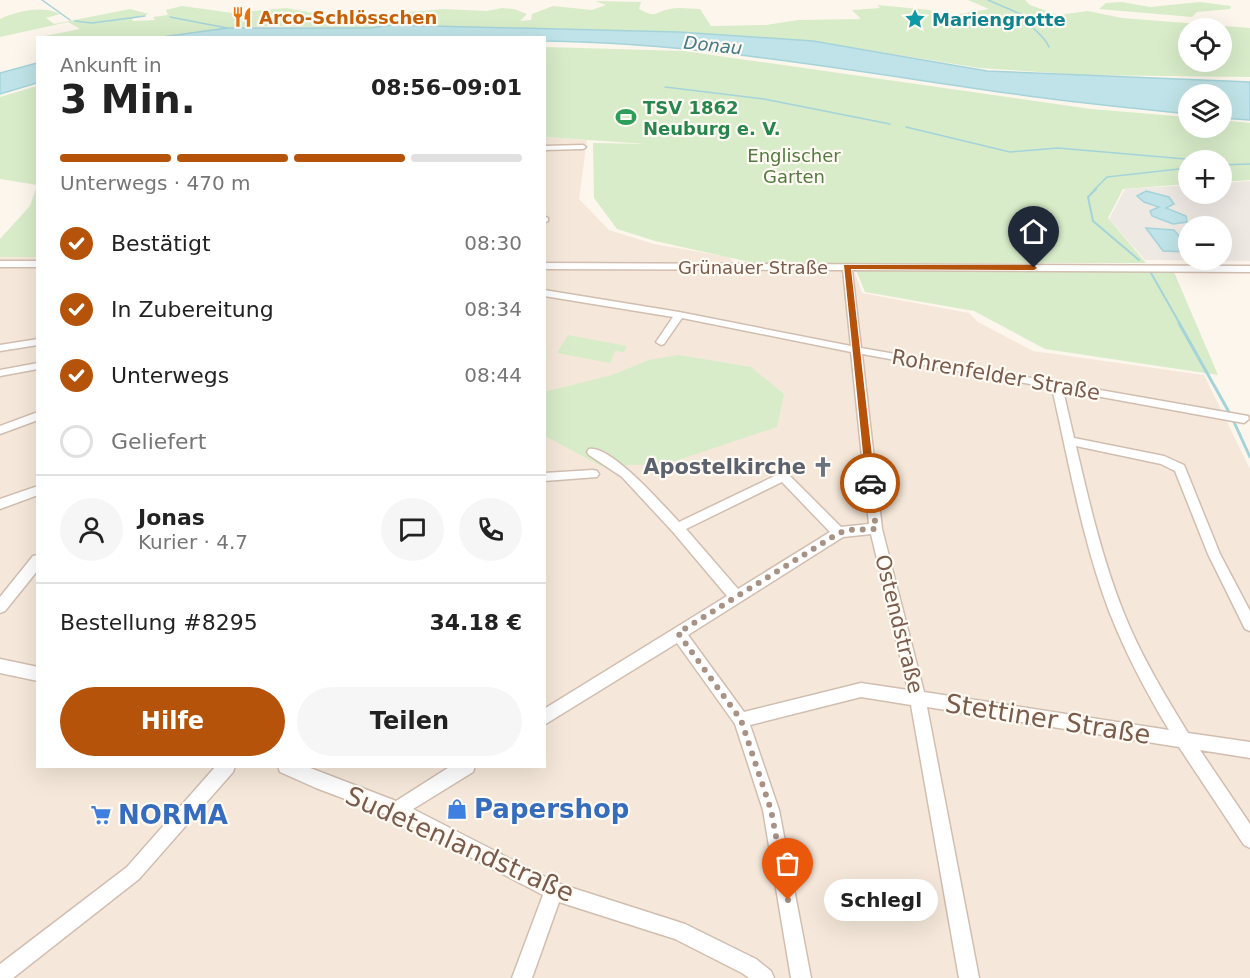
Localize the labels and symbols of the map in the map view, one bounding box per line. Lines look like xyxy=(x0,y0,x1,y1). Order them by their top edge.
restaurant icon: Arco-Schlösschen xyxy=(230,5,254,29)
place label: Arco-Schlösschen xyxy=(259,7,437,28)
place icon: Mariengrotte xyxy=(903,7,927,31)
place label: Mariengrotte xyxy=(932,9,1066,30)
water label: Donau xyxy=(683,31,743,59)
place label: TSV 1862 Neuburg e. V. xyxy=(643,97,781,139)
sports icon: TSV 1862 Neuburg e. V. xyxy=(614,105,638,129)
park label: Englischer Garten xyxy=(747,145,841,187)
pin xyxy=(1008,206,1059,268)
street label: Grünauer Straße xyxy=(678,257,828,278)
street label: Rohrenfelder Straße xyxy=(890,345,1102,405)
courier xyxy=(840,453,900,513)
place label: Apostelkirche xyxy=(643,455,806,479)
church icon: Apostelkirche xyxy=(811,455,835,479)
street label: Ostendstraße xyxy=(870,552,928,696)
street label: Stettiner Straße xyxy=(943,688,1153,750)
street label: Sudetenlandstraße xyxy=(341,780,579,908)
place label: Papershop xyxy=(474,794,629,824)
shop icon: Papershop xyxy=(445,797,469,821)
place label: NORMA xyxy=(118,800,228,830)
supermarket icon: NORMA xyxy=(89,803,113,827)
pin xyxy=(762,838,813,900)
callout: Schlegl xyxy=(824,879,938,921)

